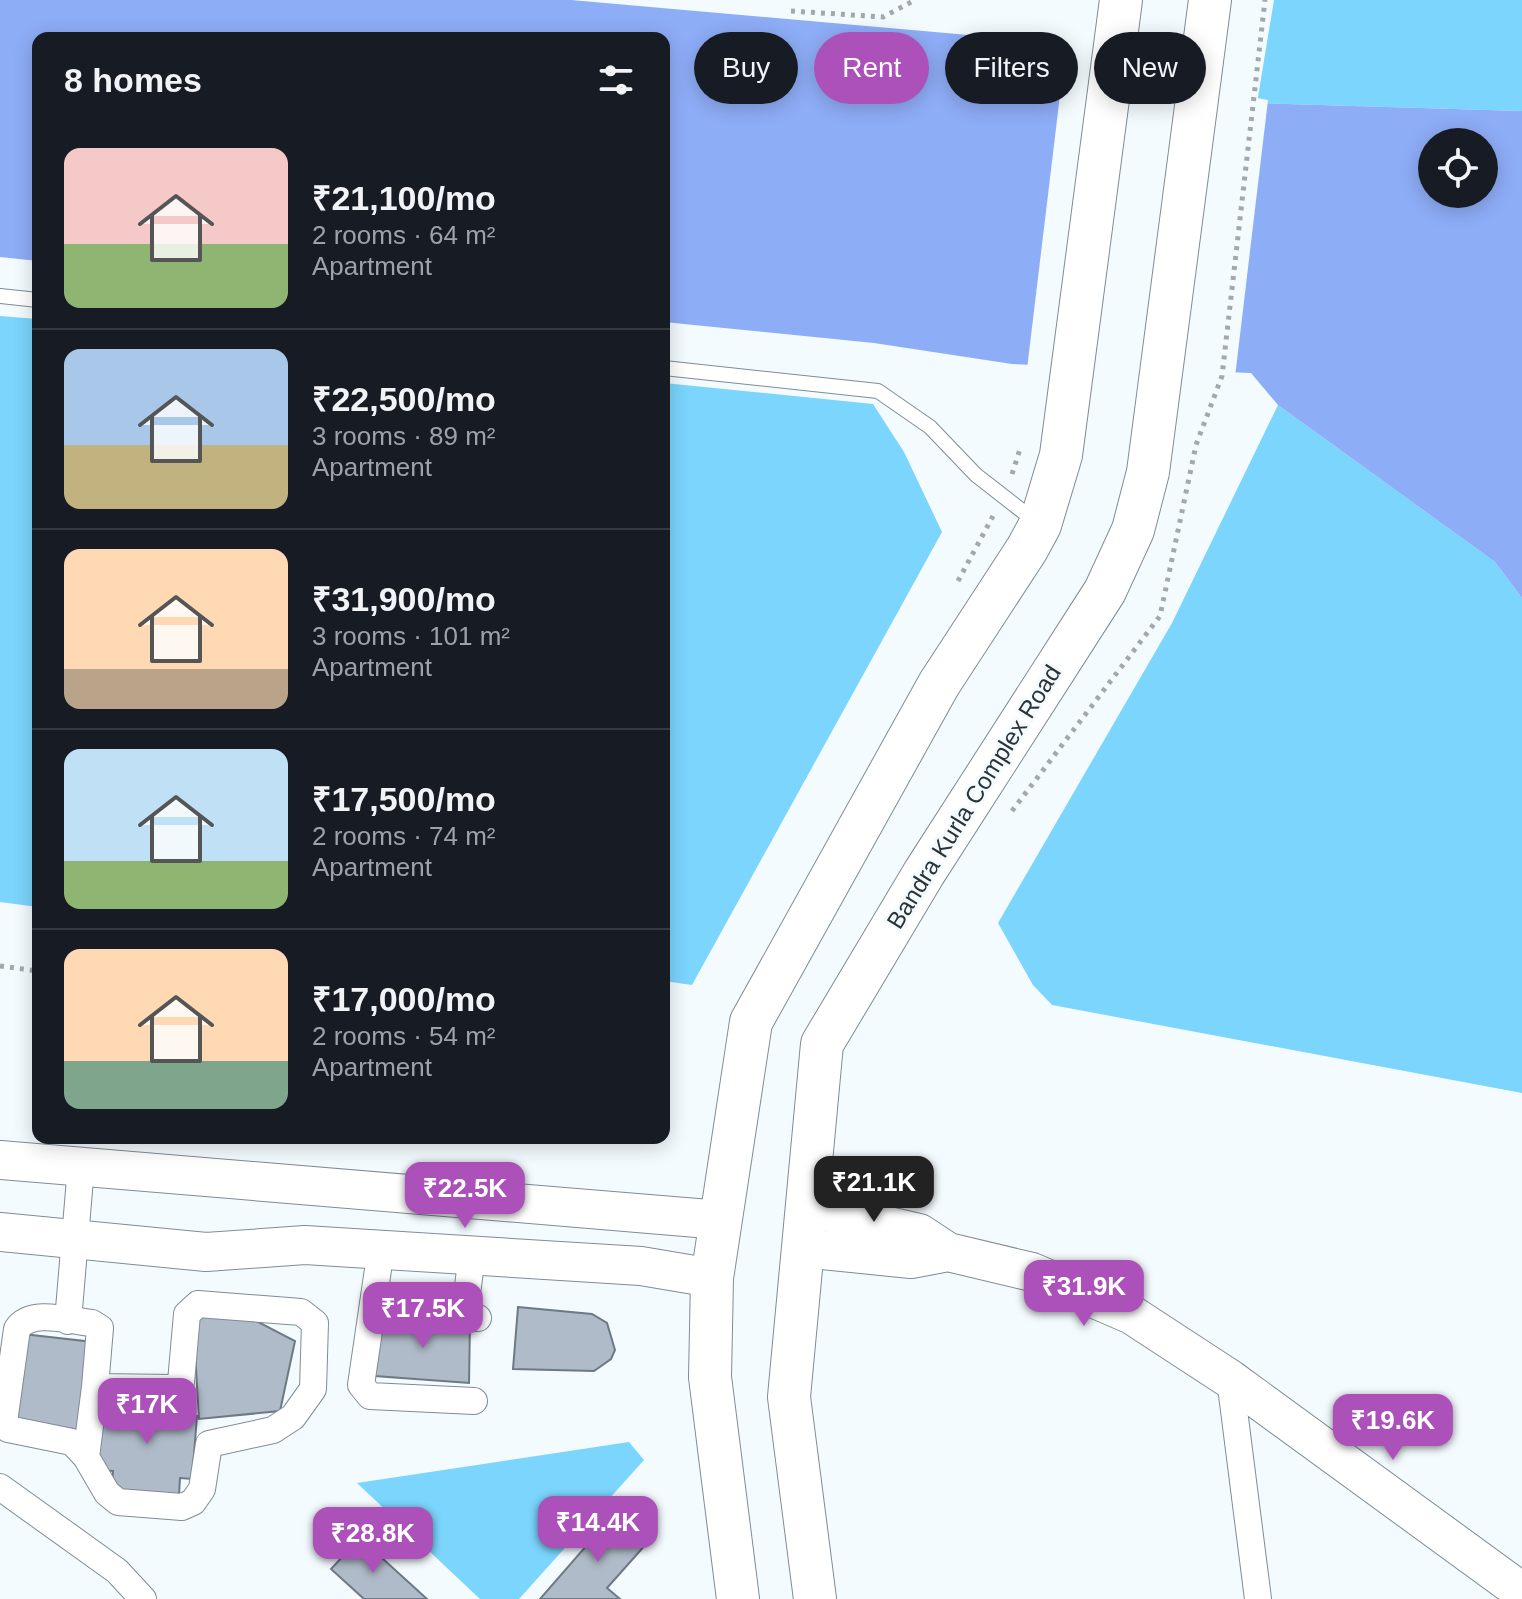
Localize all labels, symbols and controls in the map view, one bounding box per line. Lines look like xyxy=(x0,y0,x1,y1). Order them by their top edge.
chip: Buy xyxy=(694,32,798,104)
chip: Rent xyxy=(814,32,929,104)
chip: Filters xyxy=(945,32,1078,104)
chip: New xyxy=(1094,32,1206,104)
icon: filters xyxy=(594,58,638,102)
text: 8 homes xyxy=(64,61,202,99)
map controls xyxy=(1418,128,1498,208)
button: locate xyxy=(1418,128,1498,208)
text: ₹21,100/mo xyxy=(312,179,496,217)
icon: home xyxy=(128,180,224,276)
text: 2 rooms · 64 m² xyxy=(312,220,496,250)
text: Apartment xyxy=(312,251,432,281)
text: ₹22,500/mo xyxy=(312,380,496,418)
icon: home xyxy=(128,381,224,477)
text: 3 rooms · 89 m² xyxy=(312,421,496,451)
text: Apartment xyxy=(312,452,432,482)
text: ₹31,900/mo xyxy=(312,580,496,618)
icon: home xyxy=(128,581,224,677)
text: 3 rooms · 101 m² xyxy=(312,621,510,651)
text: Apartment xyxy=(312,652,432,682)
street label: Bandra Kurla Complex Road xyxy=(881,660,1066,933)
text: ₹17,500/mo xyxy=(312,780,496,818)
icon: home xyxy=(128,781,224,877)
text: 2 rooms · 74 m² xyxy=(312,821,496,851)
text: Apartment xyxy=(312,852,432,882)
text: ₹17,000/mo xyxy=(312,980,496,1018)
icon: home xyxy=(128,981,224,1077)
text: 2 rooms · 54 m² xyxy=(312,1021,496,1051)
text: Apartment xyxy=(312,1052,432,1082)
pin: ₹21.1K xyxy=(809,1156,939,1224)
pin: ₹22.5K xyxy=(400,1162,530,1230)
text: ₹21.1K xyxy=(832,1167,916,1197)
text: ₹22.5K xyxy=(423,1173,507,1203)
pin: ₹31.9K xyxy=(1019,1260,1149,1328)
text: ₹31.9K xyxy=(1042,1271,1126,1301)
pin: ₹17.5K xyxy=(358,1282,488,1350)
text: ₹17.5K xyxy=(381,1293,465,1323)
pin: ₹17K xyxy=(100,1378,194,1446)
text: ₹17K xyxy=(116,1389,178,1419)
pin: ₹19.6K xyxy=(1328,1394,1458,1462)
text: ₹19.6K xyxy=(1351,1405,1435,1435)
pin: ₹14.4K xyxy=(533,1496,663,1564)
pin: ₹28.8K xyxy=(308,1507,438,1575)
text: ₹14.4K xyxy=(556,1507,640,1537)
text: ₹28.8K xyxy=(331,1518,415,1548)

